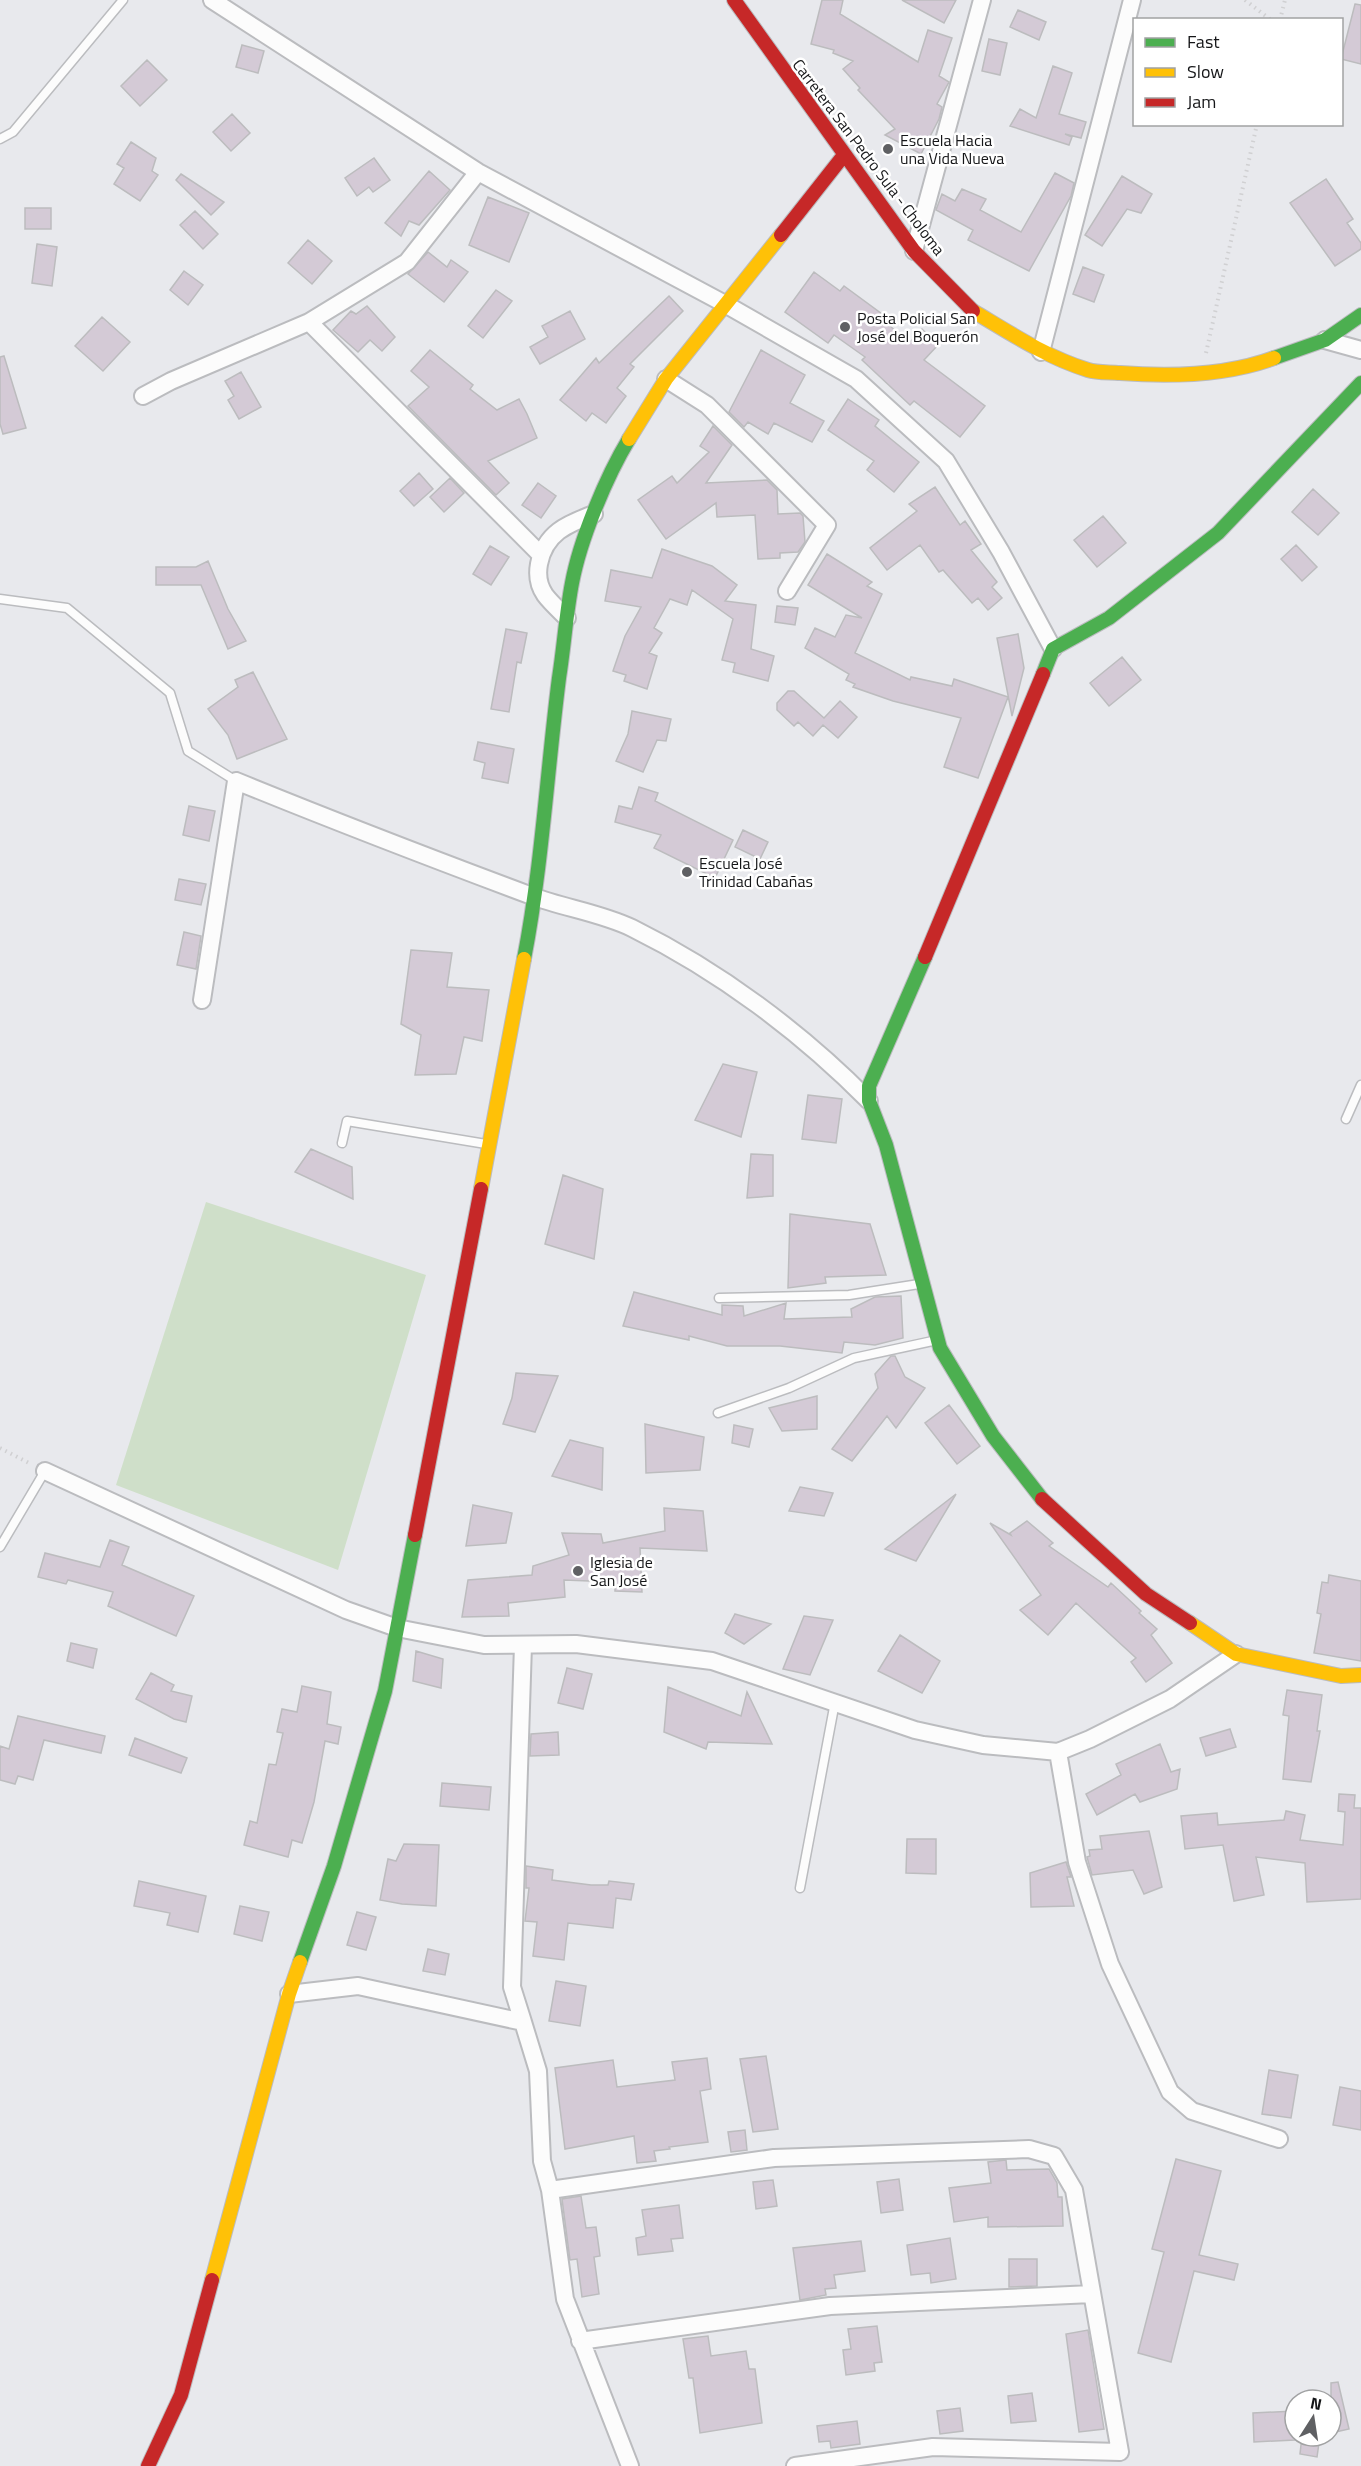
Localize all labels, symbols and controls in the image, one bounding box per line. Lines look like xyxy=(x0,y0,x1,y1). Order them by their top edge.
legend xyxy=(1133,18,1343,126)
text: Fast xyxy=(1187,28,1220,55)
street label: Carretera San Pedro Sula - Choloma xyxy=(787,54,951,260)
text: Slow xyxy=(1187,58,1224,85)
text: Jam xyxy=(1187,88,1216,115)
place label: Escuela Hacia una Vida Nueva xyxy=(900,128,1004,170)
marker: Escuela Hacia una Vida Nueva xyxy=(881,142,895,156)
place label: Posta Policial San José del Boquerón xyxy=(857,306,979,348)
marker: Posta Policial San José del Boquerón xyxy=(838,320,852,334)
place label: Escuela José Trinidad Cabañas xyxy=(699,851,813,893)
marker: Escuela José Trinidad Cabañas xyxy=(680,865,694,879)
place label: Iglesia de San José xyxy=(590,1550,653,1592)
marker: Iglesia de San José xyxy=(571,1564,585,1578)
north arrow xyxy=(1283,2388,1343,2448)
text: N xyxy=(1308,2390,1324,2416)

